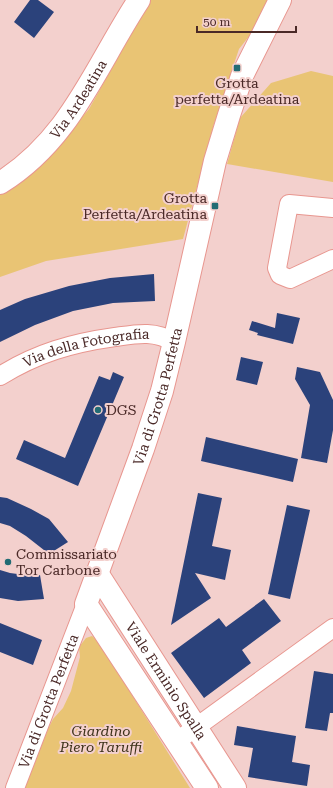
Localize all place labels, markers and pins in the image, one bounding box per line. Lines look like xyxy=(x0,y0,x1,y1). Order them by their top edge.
marker: Grotta perfetta/Ardeatina xyxy=(232,63,242,73)
place label: Grotta perfetta/Ardeatina xyxy=(175,75,300,107)
place label: Grotta Perfetta/Ardeatina xyxy=(83,190,207,222)
marker: Grotta Perfetta/Ardeatina xyxy=(210,201,220,211)
place label: DGS xyxy=(106,402,137,418)
marker: DGS xyxy=(93,405,103,415)
place label: Commissariato Tor Carbone xyxy=(16,546,117,578)
marker: Commissariato Tor Carbone xyxy=(3,557,13,567)

